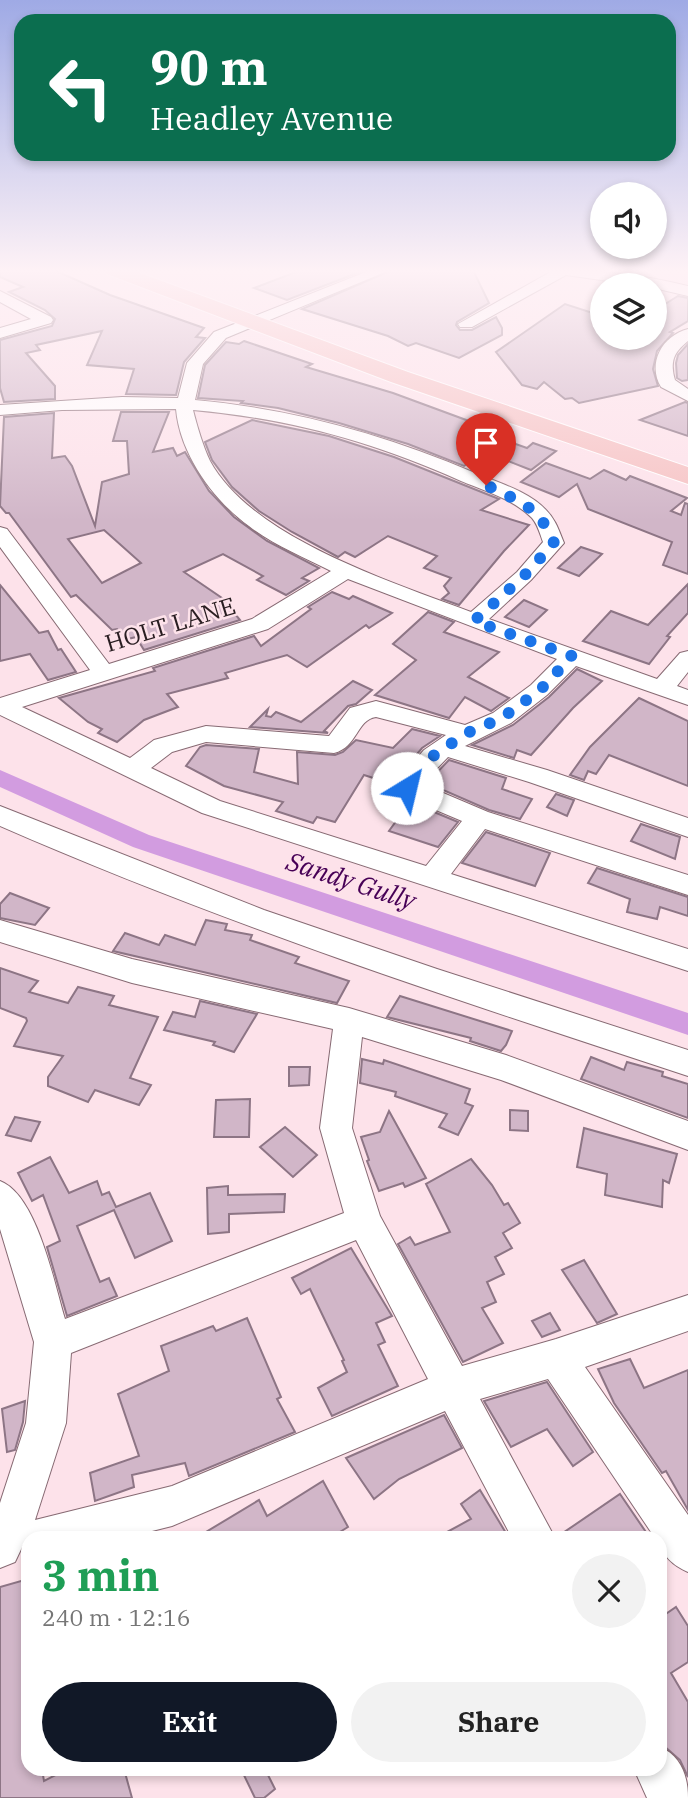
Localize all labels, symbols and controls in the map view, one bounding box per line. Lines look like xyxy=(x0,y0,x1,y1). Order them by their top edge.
text: 90 m xyxy=(150,35,268,98)
icon: left xyxy=(35,42,126,133)
text: Headley Avenue xyxy=(150,97,393,139)
map controls xyxy=(590,182,667,350)
button: sound xyxy=(590,182,667,259)
button: layers xyxy=(590,273,667,350)
pin xyxy=(456,413,516,485)
icon: arrive xyxy=(467,424,505,462)
street label: HOLT LANE xyxy=(101,589,239,659)
position arrow xyxy=(370,751,444,825)
water label: Sandy Gully xyxy=(281,843,422,917)
text: 3 min xyxy=(42,1548,160,1603)
button: close xyxy=(572,1554,646,1628)
text: 240 m · 12:16 xyxy=(42,1602,191,1632)
button: Exit xyxy=(42,1682,337,1762)
button: Share xyxy=(351,1682,646,1762)

